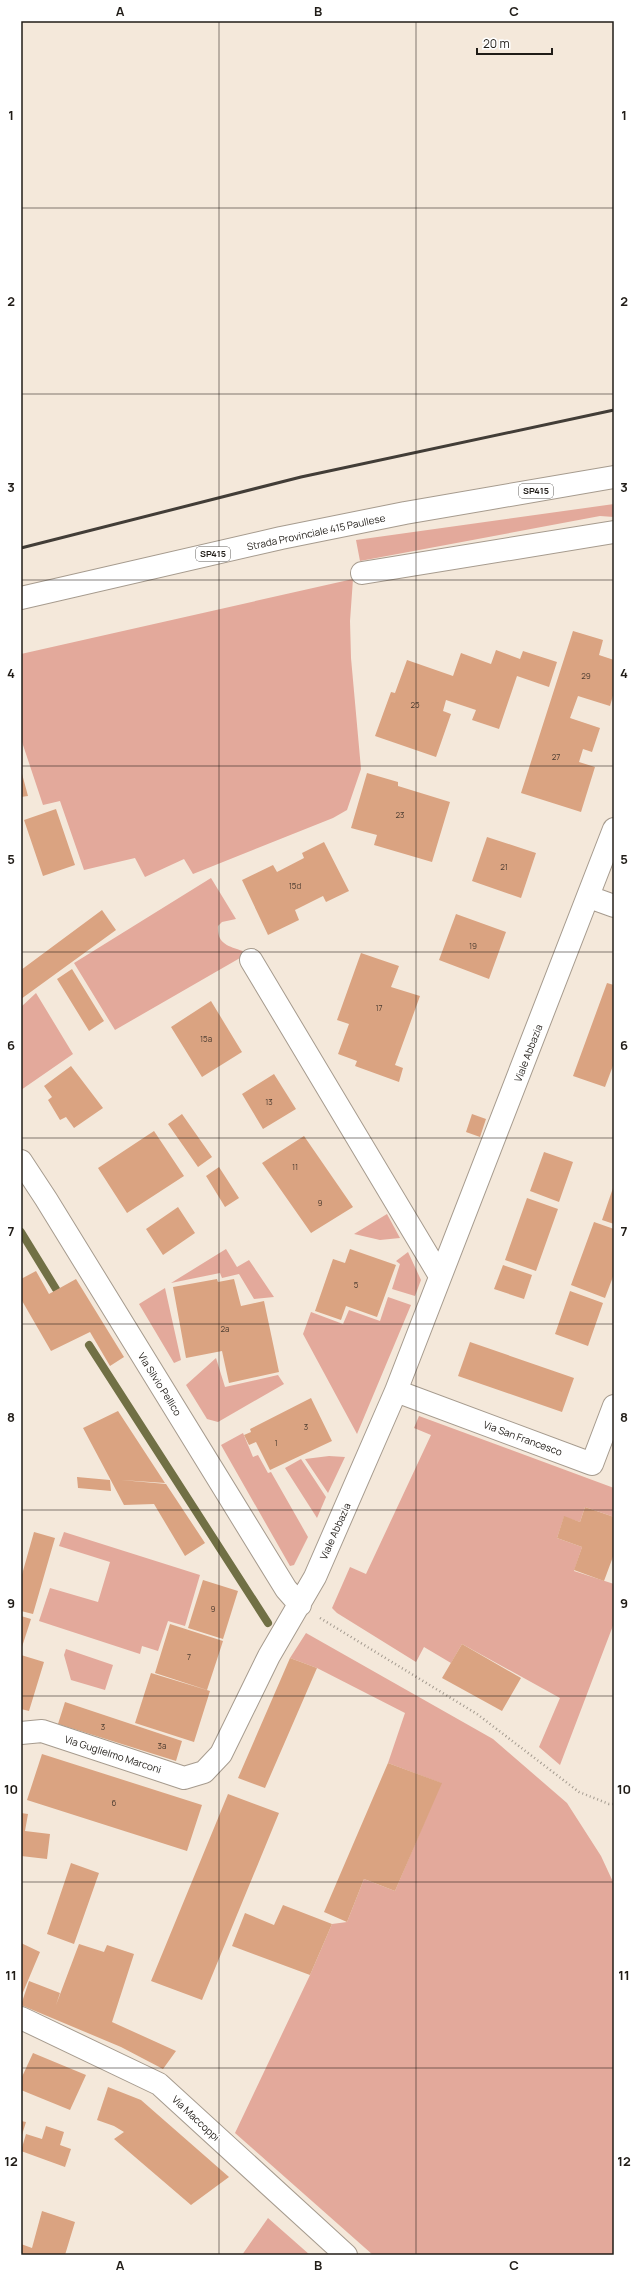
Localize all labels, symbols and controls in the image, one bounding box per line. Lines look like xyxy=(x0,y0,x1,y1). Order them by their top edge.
text: A xyxy=(116,2,125,20)
text: B xyxy=(314,2,322,20)
text: C xyxy=(509,2,519,20)
scale bar xyxy=(477,30,552,56)
text: 20 m xyxy=(483,35,510,52)
text: 1 xyxy=(8,106,14,124)
text: 1 xyxy=(621,106,627,124)
text: 2 xyxy=(7,292,15,310)
text: 2 xyxy=(620,292,628,310)
text: 3 xyxy=(7,478,15,496)
text: 3 xyxy=(620,478,628,496)
road number: SP415 xyxy=(519,484,553,498)
street label: Strada Provinciale 415 Paullese xyxy=(246,510,387,554)
road number: SP415 xyxy=(196,547,230,561)
text: 4 xyxy=(7,664,15,682)
text: 4 xyxy=(620,664,628,682)
house number: 29 xyxy=(581,670,591,681)
house number: 25 xyxy=(410,699,420,710)
house number: 27 xyxy=(552,751,560,762)
house number: 23 xyxy=(396,809,404,820)
text: 5 xyxy=(7,850,15,868)
text: 5 xyxy=(620,850,628,868)
house number: 21 xyxy=(500,861,508,872)
house number: 15d xyxy=(289,880,301,891)
house number: 19 xyxy=(469,940,477,951)
house number: 17 xyxy=(375,1002,383,1013)
street label: Viale Abbazia xyxy=(511,1022,545,1084)
house number: 15a xyxy=(200,1033,212,1044)
text: 6 xyxy=(7,1036,15,1054)
text: 6 xyxy=(620,1036,628,1054)
house number: 13 xyxy=(265,1096,273,1107)
house number: 11 xyxy=(292,1161,298,1172)
house number: 9 xyxy=(318,1197,323,1208)
text: 7 xyxy=(8,1222,15,1240)
text: 7 xyxy=(621,1222,628,1240)
house number: 5 xyxy=(354,1279,359,1290)
house number: 2a xyxy=(220,1323,230,1334)
street label: Via Silvio Pellico xyxy=(135,1350,185,1418)
text: 8 xyxy=(7,1408,15,1426)
text: 8 xyxy=(620,1408,628,1426)
street label: Via San Francesco xyxy=(482,1417,564,1459)
house number: 3 xyxy=(304,1421,308,1432)
house number: 1 xyxy=(274,1437,278,1448)
street label: Viale Abbazia xyxy=(316,1500,354,1562)
text: 9 xyxy=(7,1594,15,1612)
text: 9 xyxy=(620,1594,628,1612)
house number: 9 xyxy=(211,1603,216,1614)
house number: 7 xyxy=(187,1651,191,1662)
house number: 3 xyxy=(101,1721,105,1732)
street label: Via Guglielmo Marconi xyxy=(63,1732,163,1776)
house number: 3a xyxy=(158,1740,166,1751)
text: 10 xyxy=(4,1780,18,1798)
text: 10 xyxy=(617,1780,631,1798)
house number: 6 xyxy=(112,1797,117,1808)
text: 11 xyxy=(5,1966,17,1984)
text: 11 xyxy=(618,1966,630,1984)
street label: Via Maccoppi xyxy=(169,2092,223,2144)
text: 12 xyxy=(4,2152,18,2170)
text: 12 xyxy=(617,2152,631,2170)
text: A xyxy=(116,2256,125,2274)
text: B xyxy=(314,2256,322,2274)
text: C xyxy=(509,2256,519,2274)

